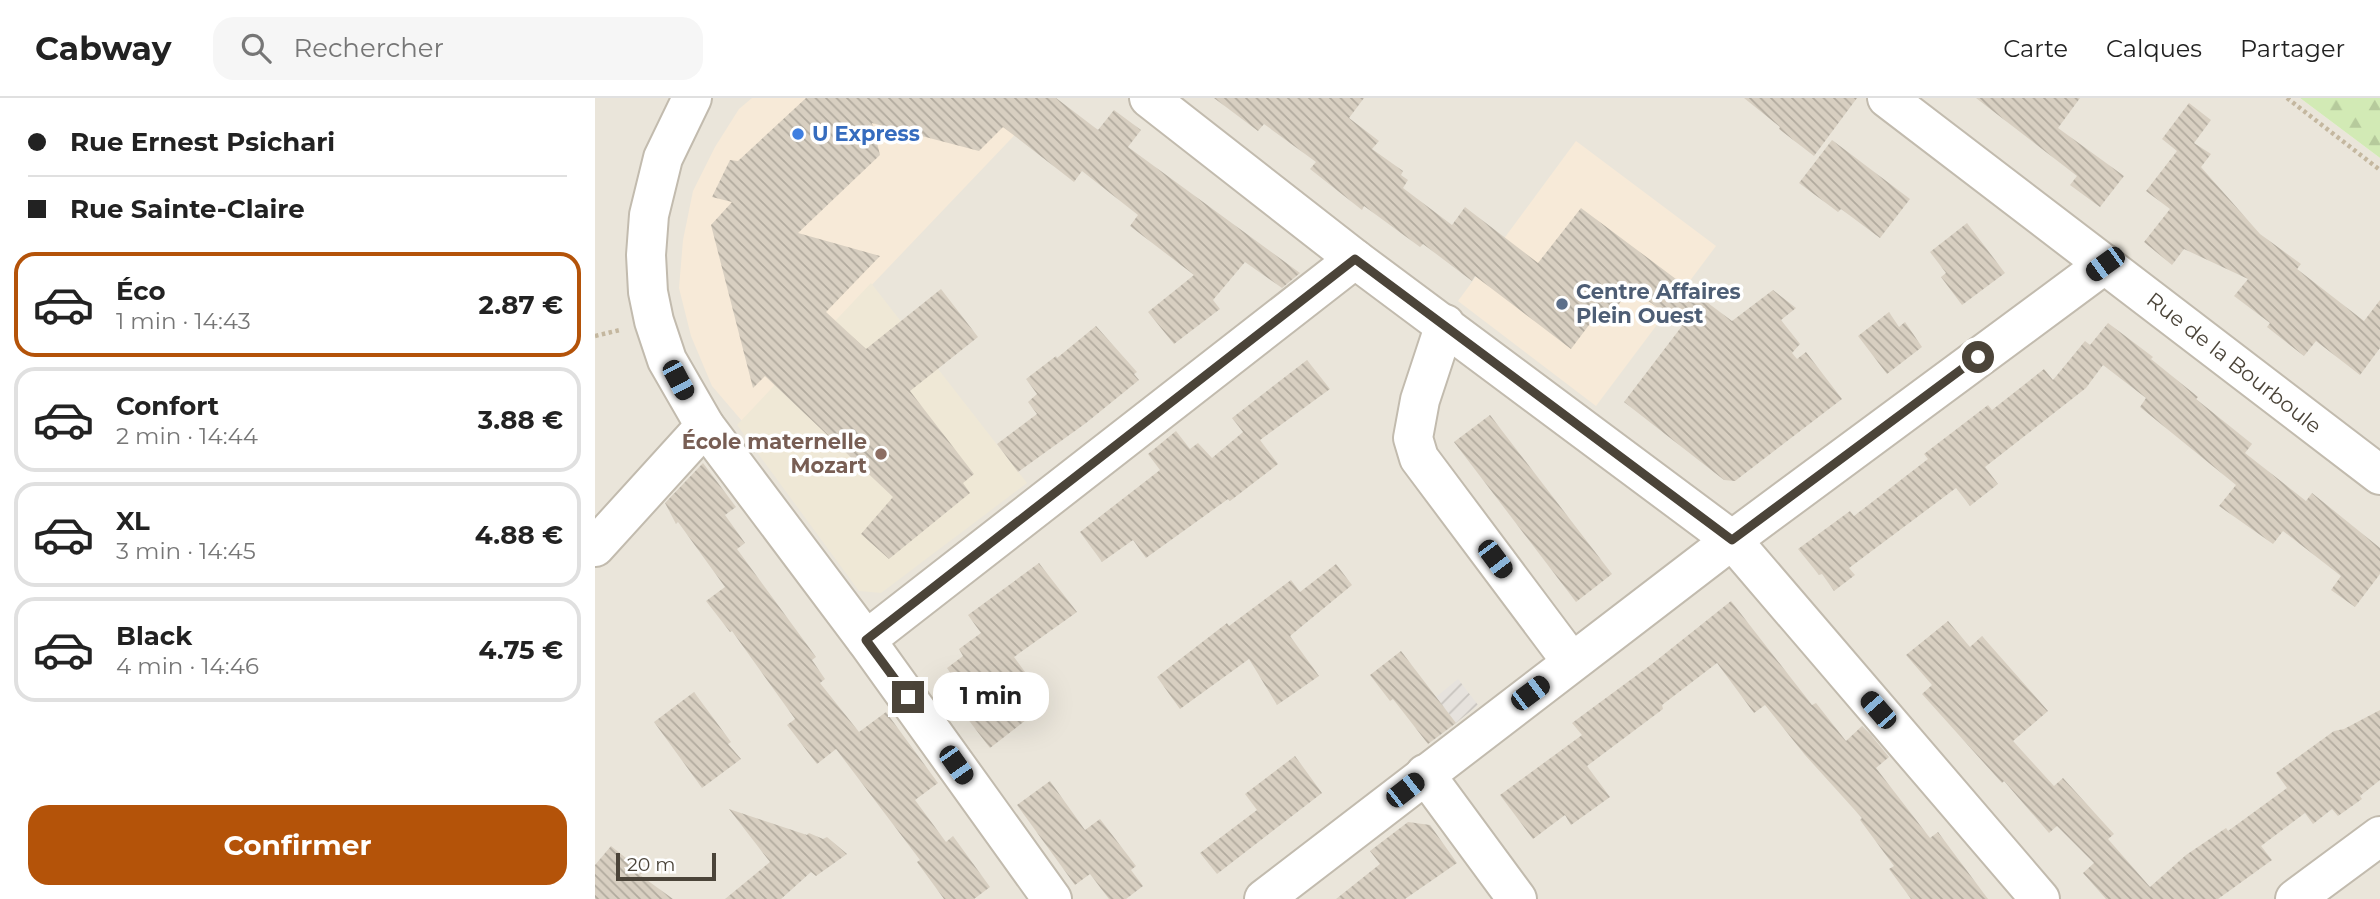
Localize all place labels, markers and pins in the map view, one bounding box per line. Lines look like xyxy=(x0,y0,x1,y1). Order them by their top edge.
place label: U Express xyxy=(812,121,920,146)
marker: U Express xyxy=(790,126,806,142)
place label: Centre Affaires Plein Ouest xyxy=(1576,279,1741,328)
marker: Centre Affaires Plein Ouest xyxy=(1554,296,1570,312)
place label: École maternelle Mozart xyxy=(682,429,867,478)
marker: École maternelle Mozart xyxy=(873,446,889,462)

